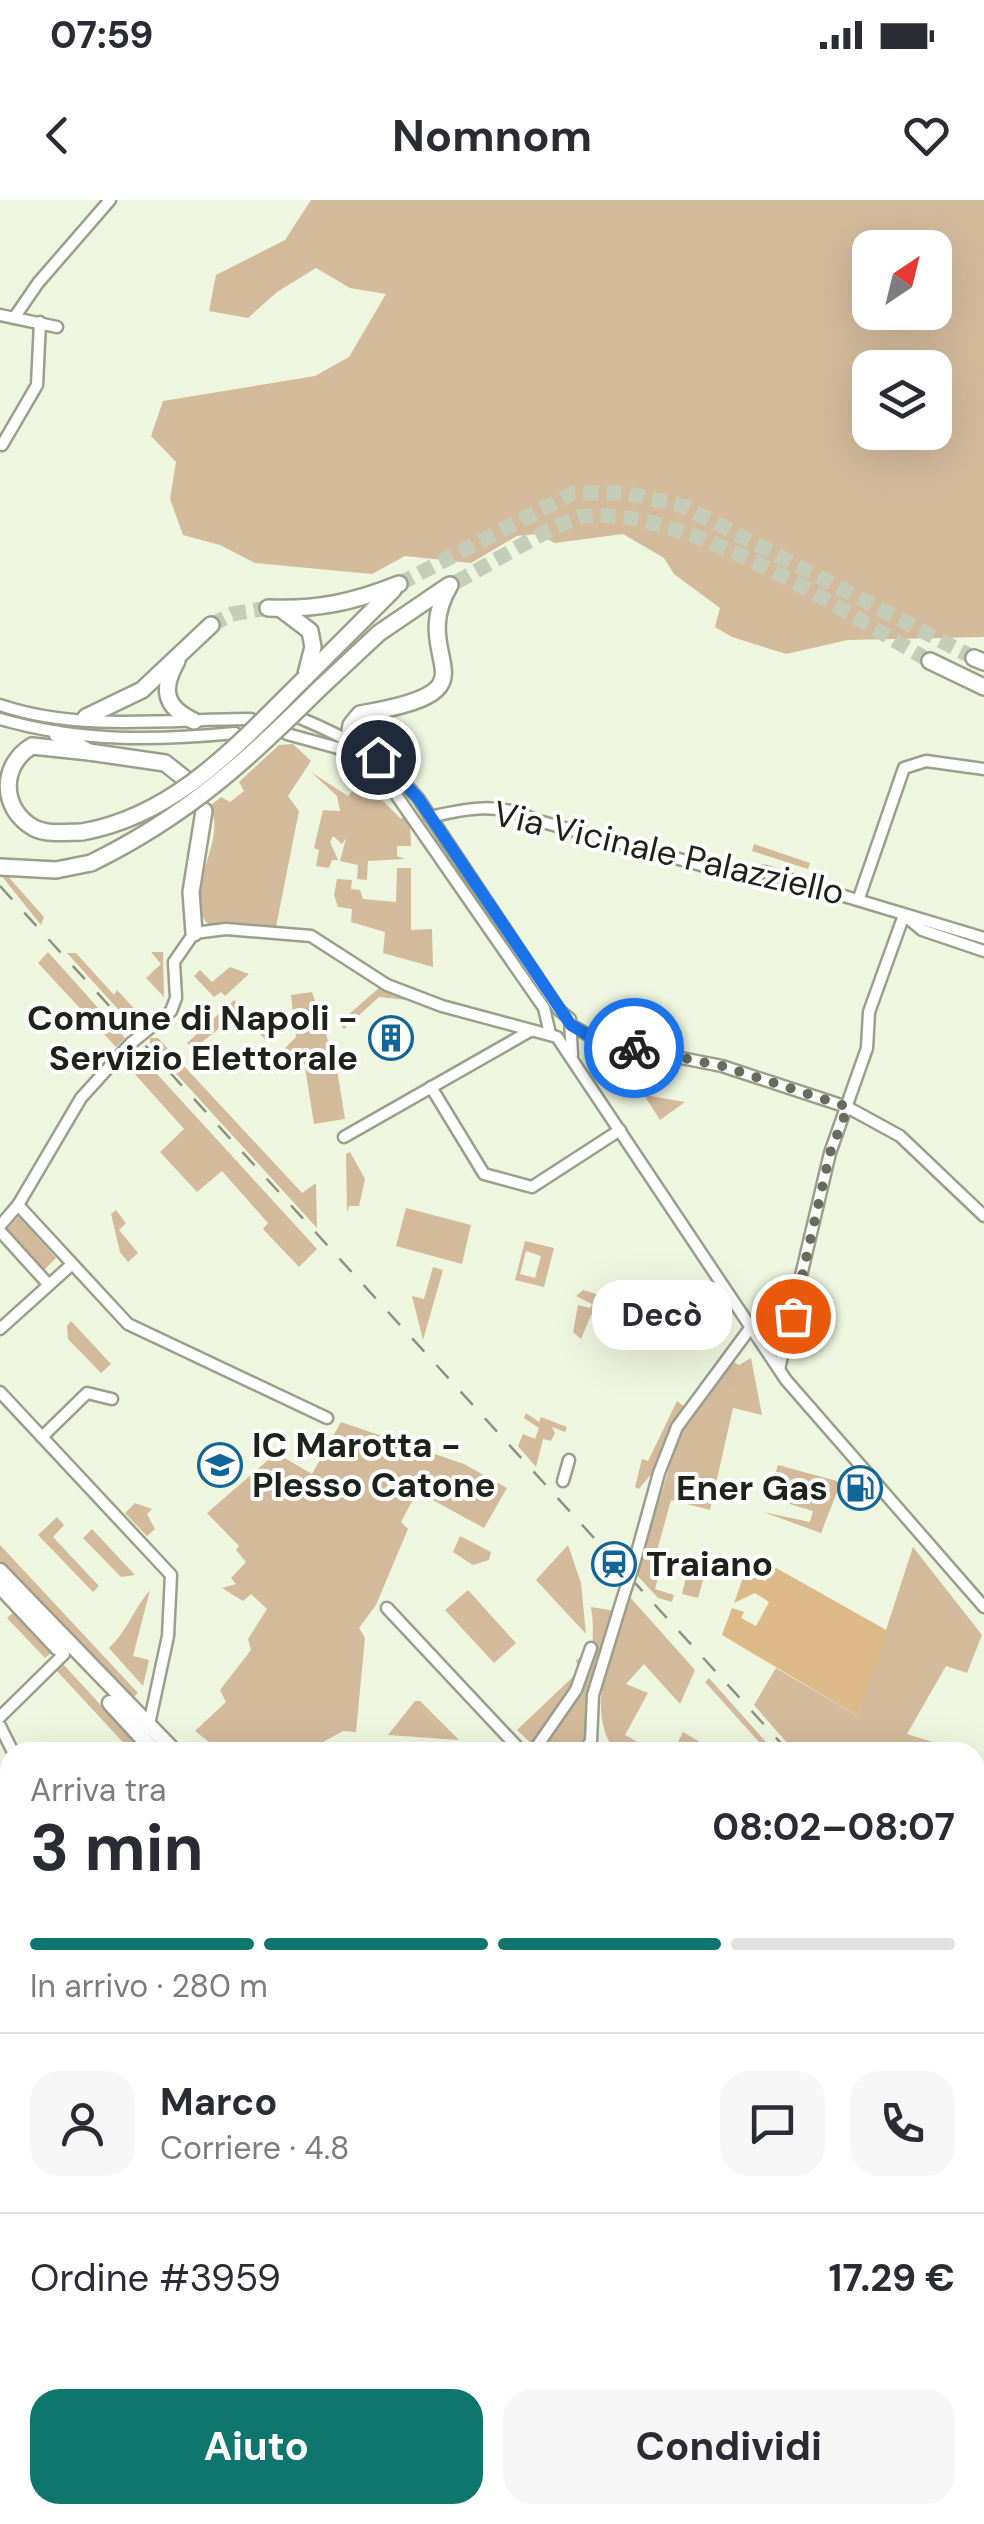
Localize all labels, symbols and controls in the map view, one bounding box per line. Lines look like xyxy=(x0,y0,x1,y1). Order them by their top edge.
text: 07:59 xyxy=(50,10,153,60)
text: Nomnom xyxy=(392,106,592,165)
icon: back xyxy=(30,108,85,163)
icon: heart xyxy=(899,108,954,163)
north arrow xyxy=(852,230,952,330)
map controls xyxy=(852,230,952,450)
button: layers xyxy=(852,350,952,450)
pin xyxy=(336,715,421,800)
icon: home xyxy=(351,730,406,785)
street label: Via Vicinale Palazziello xyxy=(489,790,849,916)
place label: Comune di Napoli - Servizio Elettorale xyxy=(27,995,358,1081)
courier xyxy=(584,998,684,1098)
building icon: Comune di Napoli - Servizio Elettorale xyxy=(368,1015,414,1061)
icon: bike xyxy=(607,1021,662,1076)
pin xyxy=(751,1274,836,1359)
callout: Decò xyxy=(593,1281,733,1351)
icon: bag xyxy=(766,1289,821,1344)
text: Decò xyxy=(622,1294,702,1336)
place label: IC Marotta - Plesso Catone xyxy=(252,1422,496,1508)
school or university icon: IC Marotta - Plesso Catone xyxy=(197,1442,243,1488)
place label: Ener Gas xyxy=(676,1465,828,1511)
fuel station icon: Ener Gas xyxy=(837,1465,883,1511)
station icon: Traiano xyxy=(591,1541,637,1587)
place label: Traiano xyxy=(646,1541,773,1587)
text: Arriva tra xyxy=(30,1769,166,1811)
text: 08:02–08:07 xyxy=(712,1802,955,1852)
text: 3 min xyxy=(30,1806,204,1890)
text: In arrivo · 280 m xyxy=(30,1965,268,2007)
button: person xyxy=(30,2071,135,2176)
button: chat xyxy=(720,2071,825,2176)
button: phone xyxy=(850,2071,955,2176)
text: Marco xyxy=(160,2077,277,2127)
text: Corriere · 4.8 xyxy=(160,2127,349,2169)
text: Ordine #3959 xyxy=(30,2253,281,2303)
text: 17.29 € xyxy=(829,2253,955,2303)
button: Aiuto xyxy=(30,2389,483,2504)
button: Condividi xyxy=(503,2389,955,2504)

